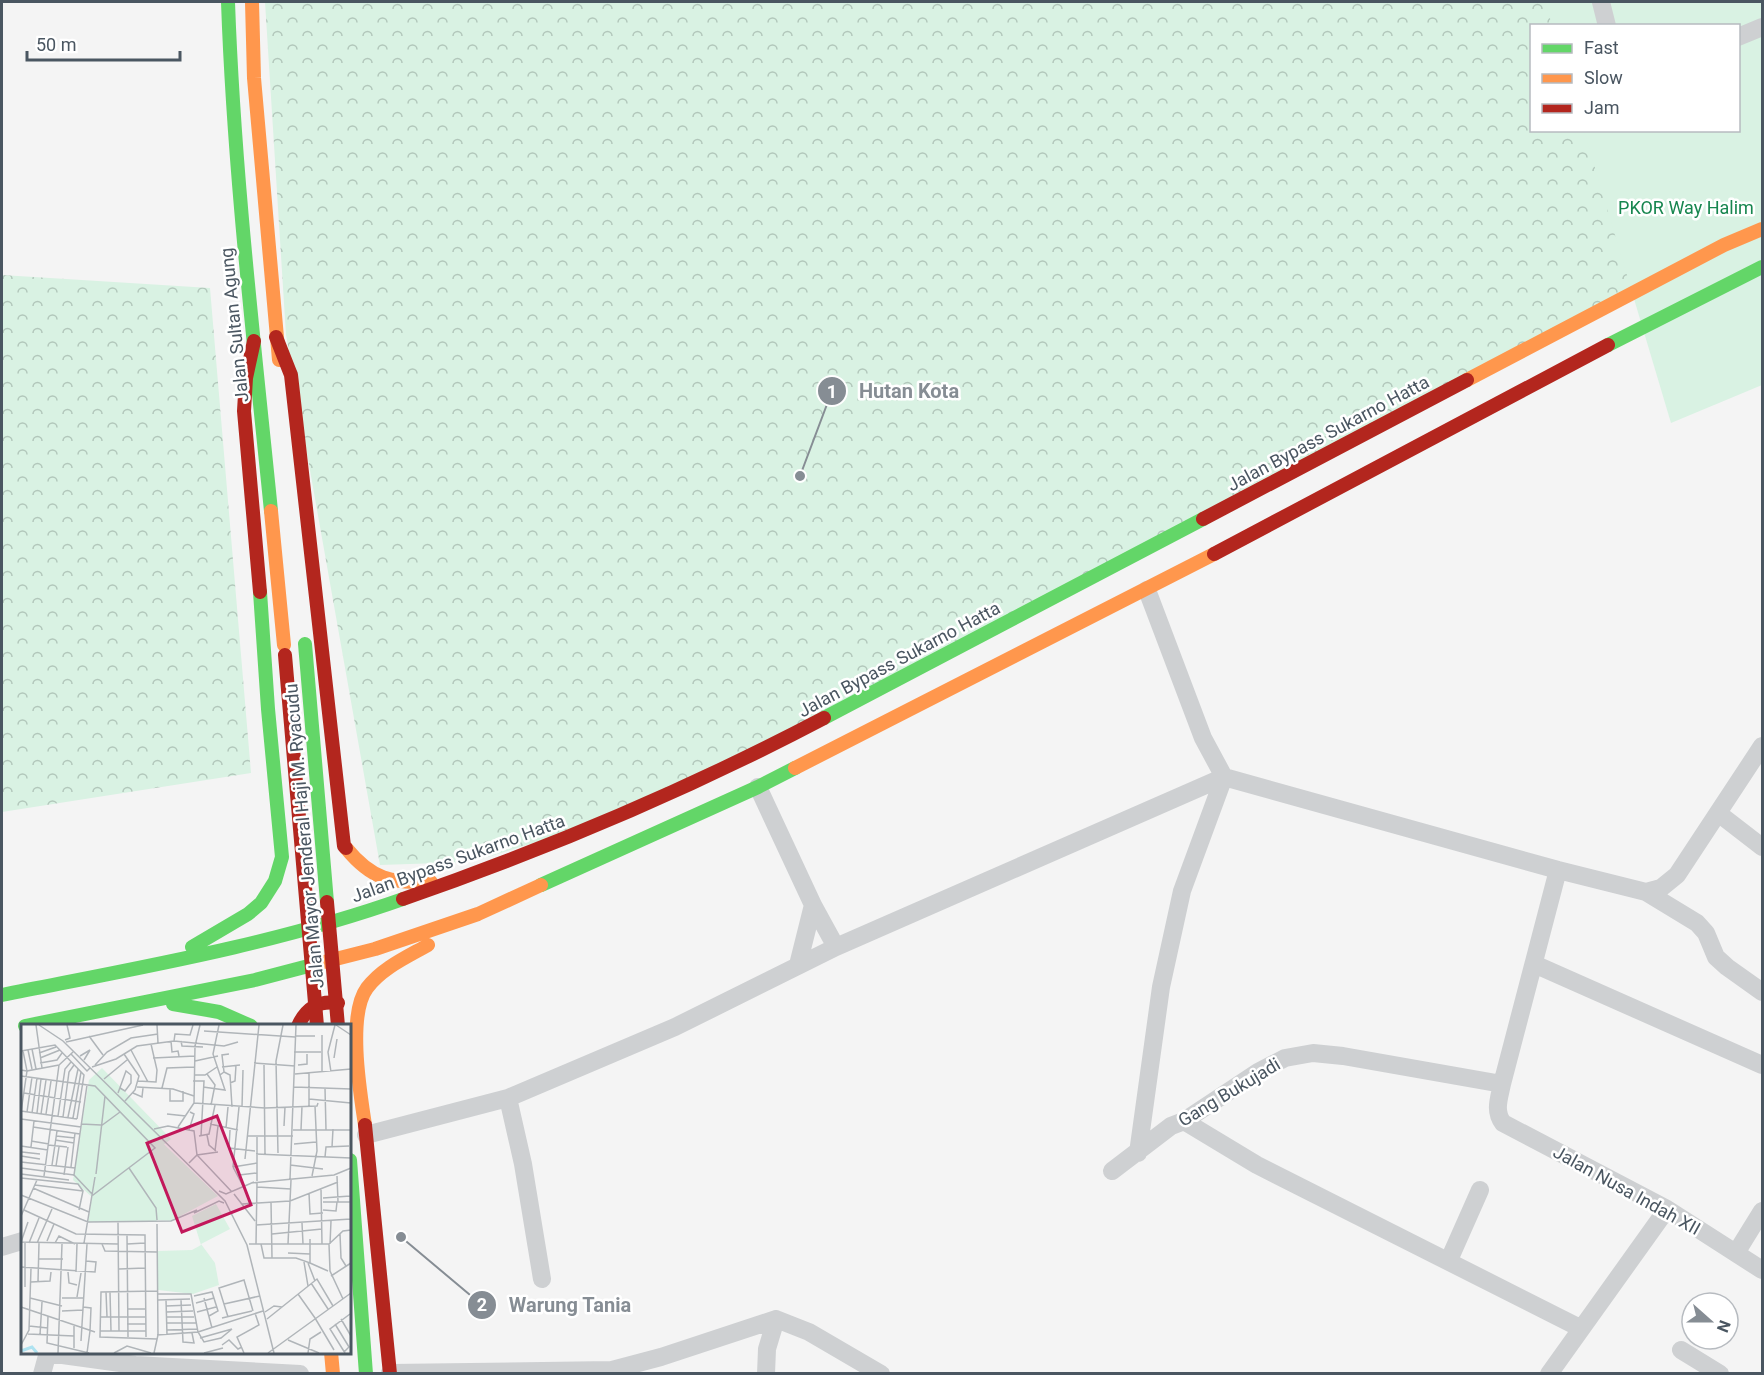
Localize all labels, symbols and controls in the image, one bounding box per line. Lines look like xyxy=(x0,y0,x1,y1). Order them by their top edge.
scale bar xyxy=(27,24,180,62)
legend xyxy=(1530,24,1740,132)
text: 50 m xyxy=(36,34,76,55)
text: Fast xyxy=(1584,37,1619,58)
text: Slow xyxy=(1584,67,1623,88)
text: Jam xyxy=(1584,97,1620,118)
park label: PKOR Way Halim xyxy=(1618,197,1754,218)
street label: Jalan Sultan Agung xyxy=(215,247,253,403)
street label: Jalan Bypass Sukarno Hatta xyxy=(1224,371,1432,495)
callout: Hutan Kota xyxy=(817,372,971,410)
text: Hutan Kota xyxy=(859,379,959,403)
text: 1 xyxy=(827,381,837,402)
street label: Jalan Bypass Sukarno Hatta xyxy=(795,597,1003,721)
street label: Jalan Mayor Jenderal Haji M. Ryacudu xyxy=(280,683,328,989)
street label: Jalan Bypass Sukarno Hatta xyxy=(348,810,568,906)
inset map xyxy=(21,1024,351,1354)
street label: Gang Bukujadi xyxy=(1174,1053,1284,1131)
street label: Jalan Nusa Indah XII xyxy=(1550,1141,1704,1239)
callout: Warung Tania xyxy=(467,1286,644,1324)
north arrow xyxy=(1680,1291,1740,1351)
text: Warung Tania xyxy=(509,1293,631,1317)
text: 2 xyxy=(477,1294,487,1315)
text: N xyxy=(1713,1318,1734,1335)

